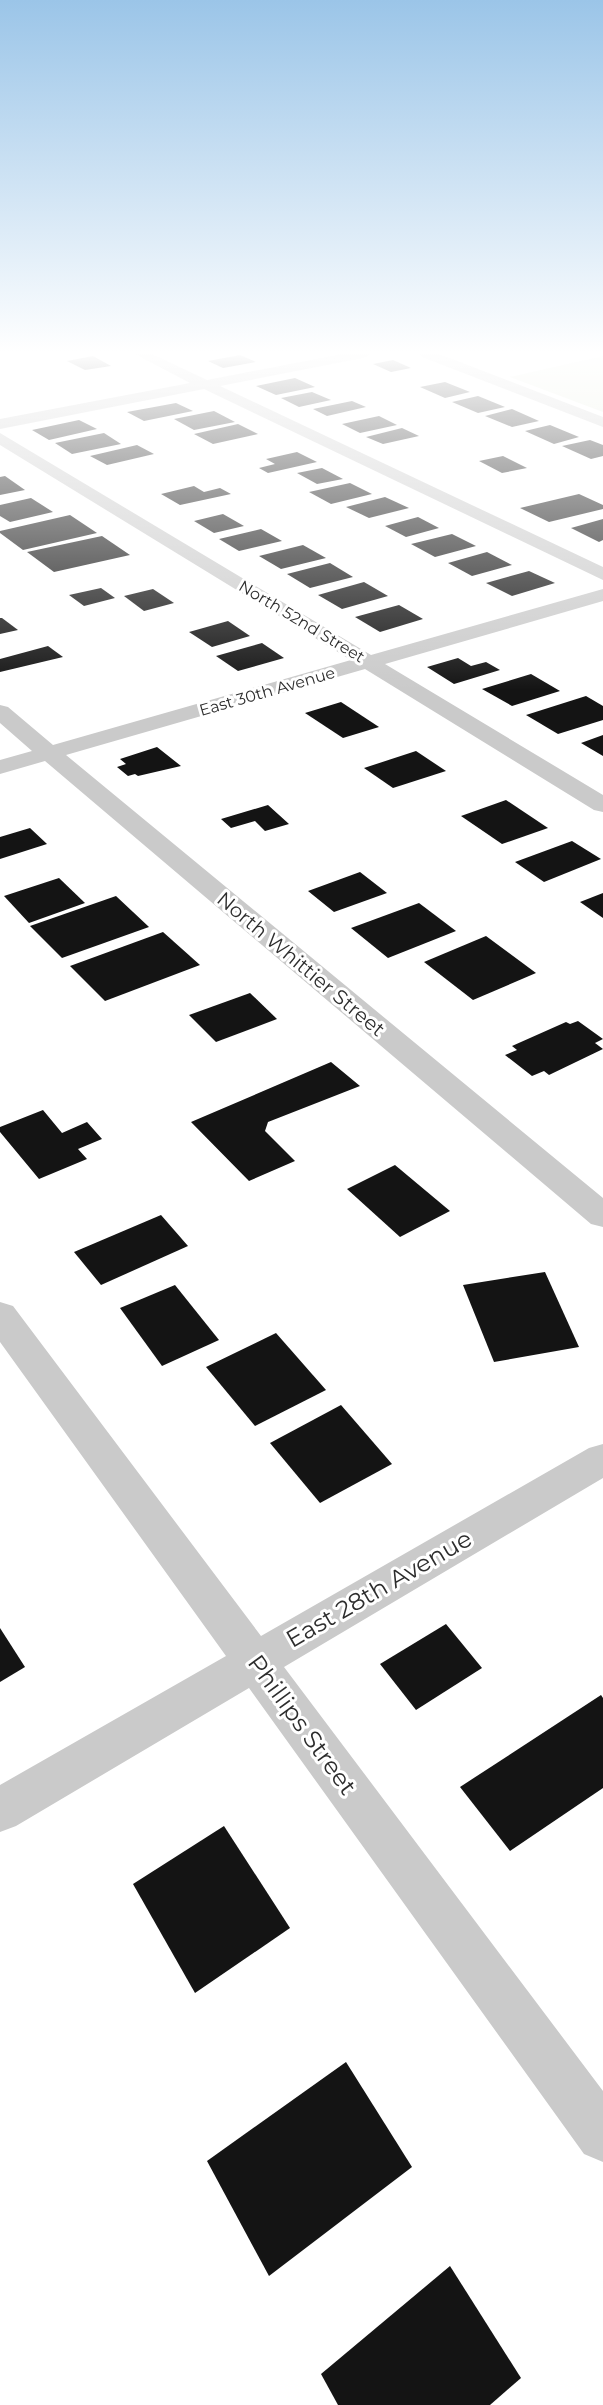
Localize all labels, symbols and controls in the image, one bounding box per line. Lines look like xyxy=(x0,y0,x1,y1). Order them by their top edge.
street label: North 52nd Street xyxy=(235,576,369,667)
street label: East 30th Avenue xyxy=(197,663,337,720)
street label: North Whittier Street xyxy=(212,887,390,1041)
street label: East 28th Avenue xyxy=(281,1524,477,1654)
street label: Phillips Street xyxy=(242,1649,363,1801)

